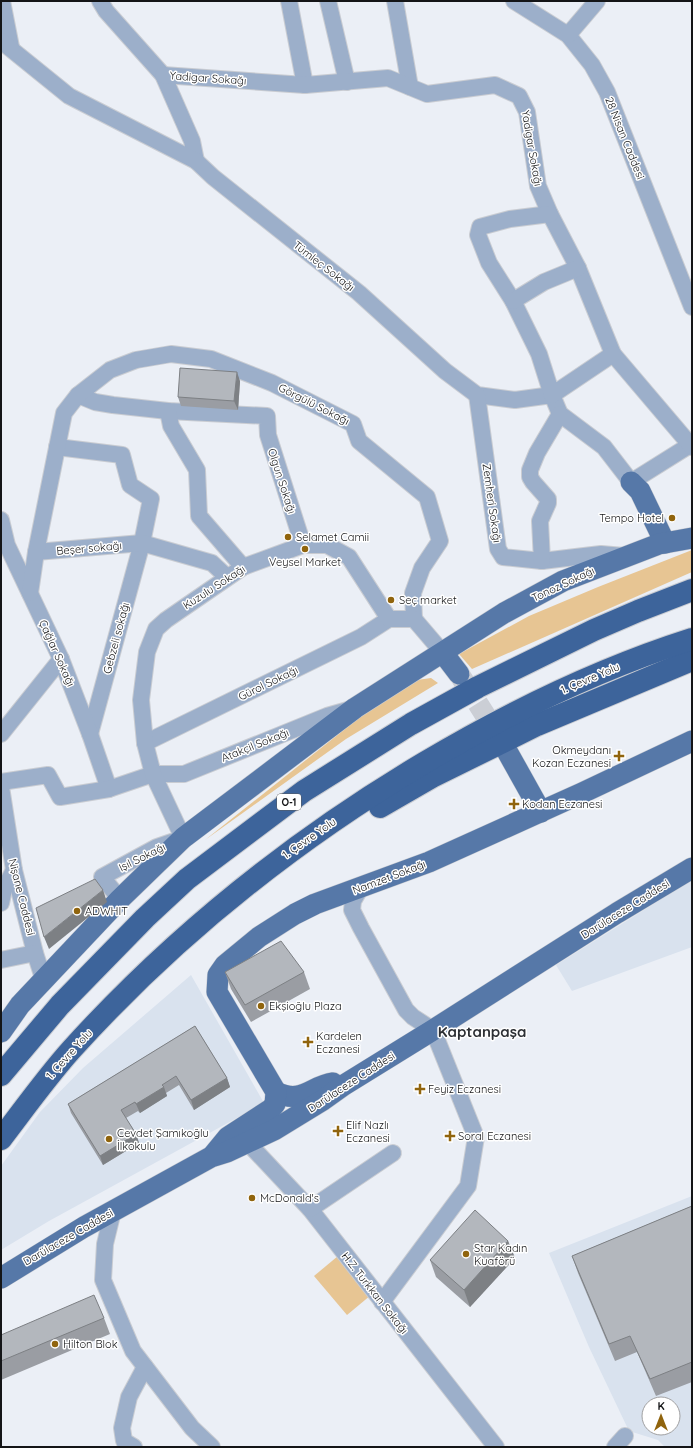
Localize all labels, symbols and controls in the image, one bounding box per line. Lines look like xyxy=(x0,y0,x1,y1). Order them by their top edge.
street label: Yadigar Sokağı xyxy=(169,68,247,88)
street label: 28 Nisan Caddesi xyxy=(602,95,648,181)
street label: Yadigar Sokağı xyxy=(518,109,546,187)
street label: Tümleç Sokağı xyxy=(291,238,357,294)
street label: Görgülü Sokağı xyxy=(276,380,352,428)
street label: Olgun Sokağı xyxy=(265,447,299,515)
street label: Zemheri Sokağı xyxy=(480,462,504,544)
place label: Tempo Hotel xyxy=(599,511,664,525)
marker: Tempo Hotel xyxy=(667,513,677,523)
place label: Selamet Camii xyxy=(296,530,369,544)
marker: Selamet Camii xyxy=(283,532,293,542)
street label: Beşer sokağı xyxy=(56,538,122,558)
marker: Veysel Market xyxy=(300,544,310,554)
place label: Veysel Market xyxy=(269,555,341,569)
street label: Kuzulu Sokağı xyxy=(180,562,248,612)
street label: Tonoz Sokağı xyxy=(529,563,597,605)
place label: Seç market xyxy=(399,593,457,607)
marker: Seç market xyxy=(386,595,396,605)
street label: Gebzeli sokağı xyxy=(100,601,132,675)
street label: Çağlar Sokağı xyxy=(36,617,78,689)
street label: 1. Çevre Yolu xyxy=(558,659,622,697)
street label: Gürol Sokağı xyxy=(236,663,300,703)
street label: Atakçil Sokağı xyxy=(219,725,291,765)
place label: Okmeydanı Kozan Eczanesi xyxy=(532,743,611,770)
marker: Okmeydanı Kozan Eczanesi xyxy=(614,751,624,761)
road number: O-1 xyxy=(277,794,301,810)
place label: Kodan Eczanesi xyxy=(522,797,602,811)
marker: Kodan Eczanesi xyxy=(509,799,519,809)
street label: 1. Çevre Yolu xyxy=(279,814,339,862)
street label: Işıl Sokağı xyxy=(116,840,168,874)
street label: Nişane Caddesi xyxy=(6,857,38,937)
street label: Namzet Sokağı xyxy=(350,857,428,897)
street label: Darülaceze Caddesi xyxy=(578,876,672,942)
place label: ADWHIT xyxy=(85,904,128,918)
marker: ADWHIT xyxy=(72,906,82,916)
place label: Ekşioğlu Plaza xyxy=(269,999,342,1013)
marker: Ekşioğlu Plaza xyxy=(256,1001,266,1011)
district label: Kaptanpaşa xyxy=(438,1022,526,1041)
street label: 1. Çevre Yolu xyxy=(43,1026,95,1082)
place label: Kardelen Eczanesi xyxy=(316,1029,362,1056)
marker: Kardelen Eczanesi xyxy=(303,1037,313,1047)
street label: Darülaceze Caddesi xyxy=(305,1048,397,1116)
place label: Feyiz Eczanesi xyxy=(428,1082,501,1096)
marker: Feyiz Eczanesi xyxy=(415,1084,425,1094)
place label: Elif Nazlı Eczanesi xyxy=(346,1118,390,1145)
place label: Cevdet Şamıkoğlu İlkokulu xyxy=(117,1126,209,1153)
marker: Elif Nazlı Eczanesi xyxy=(333,1126,343,1136)
place label: Soral Eczanesi xyxy=(458,1129,531,1143)
marker: Soral Eczanesi xyxy=(445,1131,455,1141)
marker: Cevdet Şamıkoğlu İlkokulu xyxy=(104,1134,114,1144)
place label: McDonald's xyxy=(260,1191,319,1205)
marker: McDonald's xyxy=(247,1193,257,1203)
street label: Darülaceze Caddesi xyxy=(21,1206,115,1268)
place label: Star Kadın Kuaförü xyxy=(474,1241,527,1268)
street label: H.Z. Turkkan Sokağı xyxy=(339,1249,411,1337)
marker: Star Kadın Kuaförü xyxy=(461,1249,471,1259)
place label: Hilton Blok xyxy=(63,1337,118,1351)
marker: Hilton Blok xyxy=(50,1339,60,1349)
north arrow xyxy=(641,1396,681,1436)
text: K xyxy=(657,1399,665,1413)

